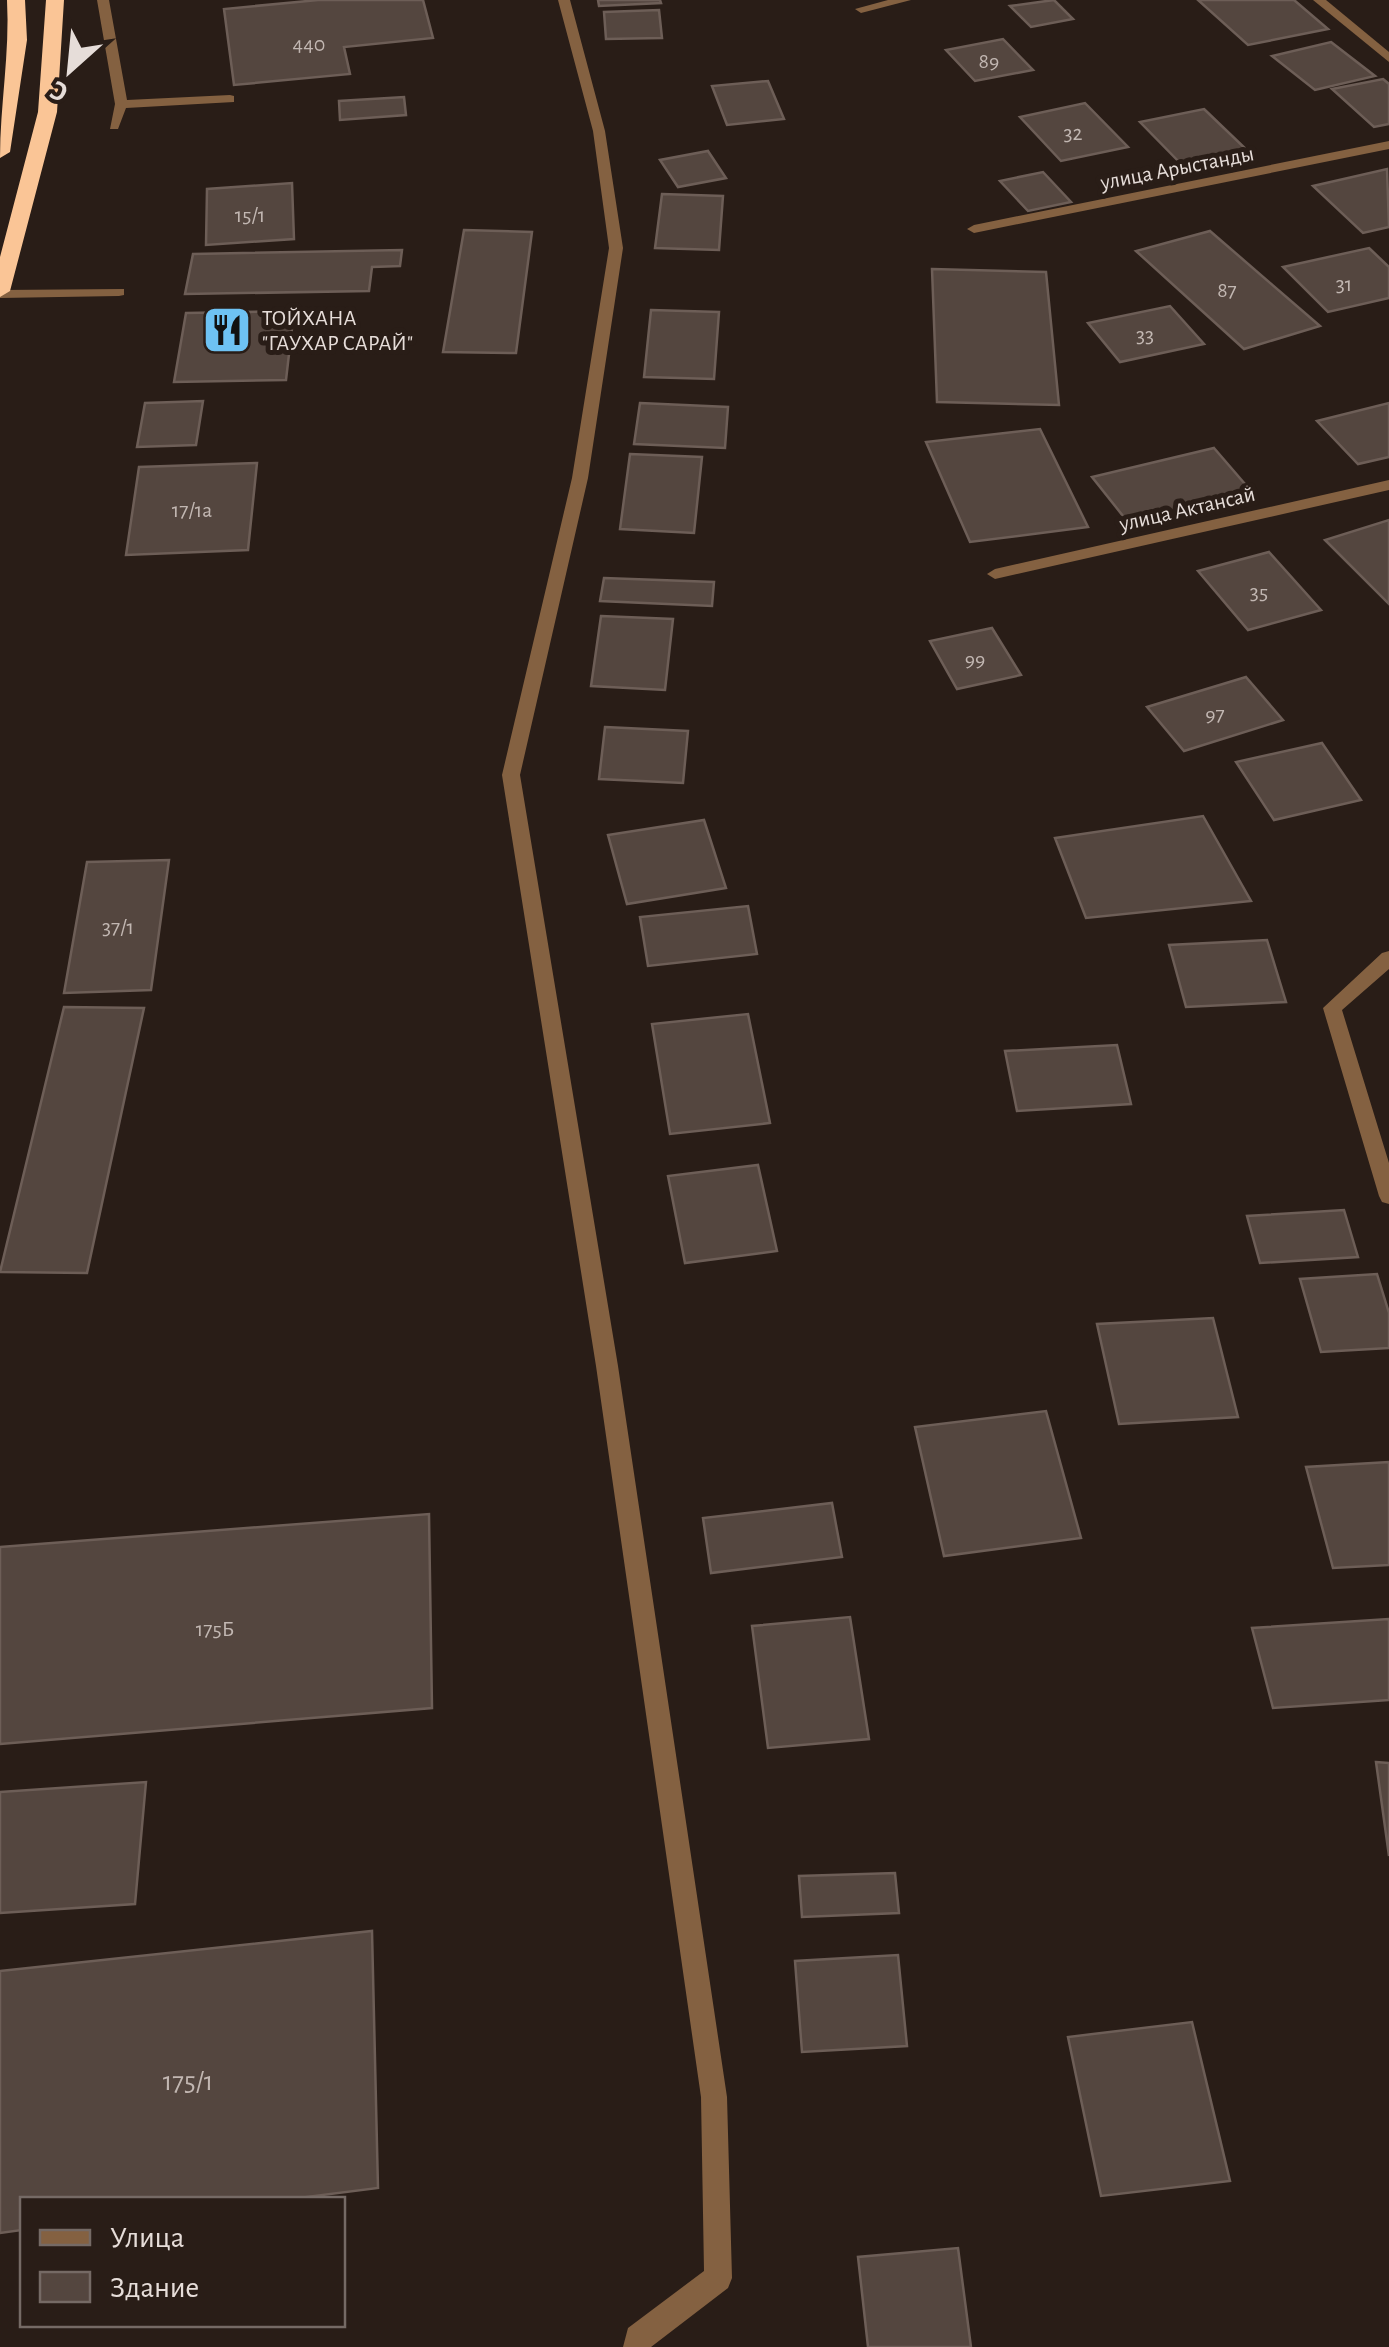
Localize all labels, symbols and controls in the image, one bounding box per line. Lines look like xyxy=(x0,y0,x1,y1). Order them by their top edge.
north arrow xyxy=(20,20,120,120)
house number: 440 xyxy=(293,33,325,55)
house number: 89 xyxy=(979,50,999,72)
text: С xyxy=(46,75,73,106)
house number: 32 xyxy=(1063,122,1083,144)
street label: улица Арыстанды xyxy=(1098,142,1256,194)
house number: 15/1 xyxy=(235,204,265,226)
house number: 31 xyxy=(1336,273,1352,295)
house number: 87 xyxy=(1217,279,1237,301)
restaurant icon: ТОЙХАНА "ГАУХАР САРАЙ" xyxy=(201,304,253,356)
place label: ТОЙХАНА "ГАУХАР САРАЙ" xyxy=(262,307,413,354)
house number: 33 xyxy=(1136,324,1154,346)
street label: улица Актансай xyxy=(1116,483,1257,535)
house number: 17/1а xyxy=(172,499,212,521)
house number: 35 xyxy=(1250,581,1268,603)
house number: 99 xyxy=(965,648,985,670)
house number: 97 xyxy=(1205,703,1225,725)
house number: 37/1 xyxy=(102,916,134,938)
house number: 175Б xyxy=(196,1618,234,1640)
house number: 175/1 xyxy=(163,2068,213,2096)
legend xyxy=(20,2197,345,2327)
text: Улица xyxy=(110,2223,185,2253)
text: Здание xyxy=(110,2273,199,2303)

